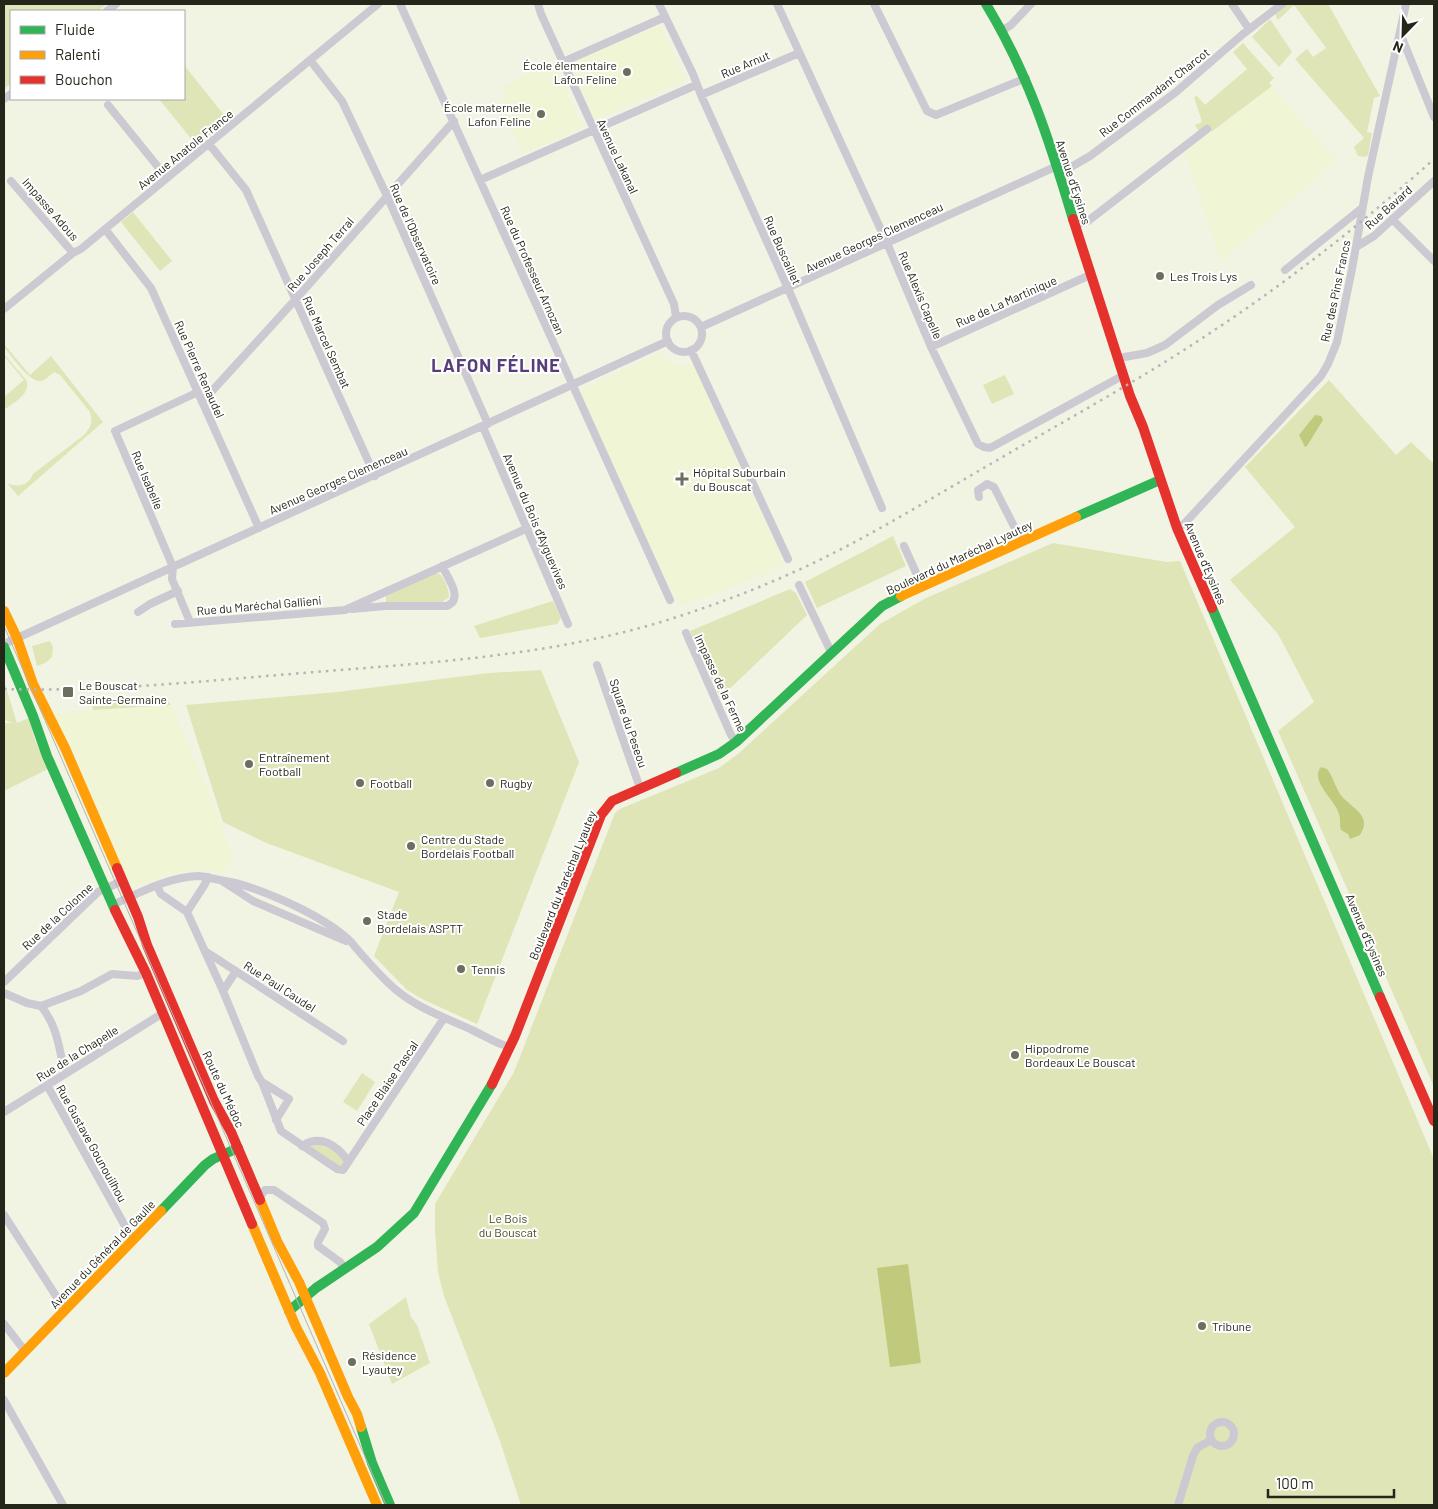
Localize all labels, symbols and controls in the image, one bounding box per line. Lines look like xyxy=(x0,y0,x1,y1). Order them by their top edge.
legend xyxy=(10,10,185,100)
north arrow xyxy=(1378,10,1428,60)
text: Fluide xyxy=(55,20,95,38)
text: N xyxy=(1390,38,1405,57)
text: Ralenti xyxy=(55,45,101,63)
street label: Rue Commandant Charcot xyxy=(1096,45,1212,139)
street label: Rue Arnut xyxy=(719,47,771,81)
place label: École élementaire Lafon Feline xyxy=(523,58,617,86)
marker: École élementaire Lafon Feline xyxy=(621,66,633,78)
text: Bouchon xyxy=(55,70,113,88)
place label: École maternelle Lafon Feline xyxy=(444,100,531,128)
street label: Avenue Anatole France xyxy=(134,106,236,192)
marker: École maternelle Lafon Feline xyxy=(535,108,547,120)
street label: Avenue Lakanal xyxy=(595,116,641,196)
street label: Avenue d'Eysines xyxy=(1054,138,1094,226)
street label: Impasse Adous xyxy=(20,175,82,243)
street label: Rue de l'Observatoire xyxy=(387,181,445,287)
street label: Rue Bavard xyxy=(1362,182,1414,232)
street label: Avenue Georges Clemenceau xyxy=(803,199,945,275)
street label: Rue du Professeur Arnozan xyxy=(498,204,568,336)
street label: Rue Buscaillet xyxy=(762,213,804,287)
street label: Rue Joseph Terral xyxy=(284,214,356,294)
street label: Rue des Pins Francs xyxy=(1317,238,1353,343)
street label: Rue Alexis Capelle xyxy=(896,249,946,341)
place label: Les Trois Lys xyxy=(1170,269,1237,283)
marker: Les Trois Lys xyxy=(1154,270,1166,282)
street label: Rue de La Martinique xyxy=(953,272,1059,330)
street label: Rue Marcel Sembat xyxy=(300,294,354,390)
street label: Rue Pierre Renaudel xyxy=(172,318,228,420)
district label: LAFON FÉLINE xyxy=(431,354,561,376)
street label: Avenue Georges Clemenceau xyxy=(267,443,409,517)
street label: Rue Isabelle xyxy=(129,449,167,511)
street label: Avenue du Bois d'Ayguevives xyxy=(501,451,571,591)
place label: Hôpital Suburbain du Bouscat xyxy=(693,465,786,493)
marker: Hôpital Suburbain du Bouscat xyxy=(675,472,689,486)
street label: Boulevard du Maréchal Lyautey xyxy=(884,517,1035,597)
street label: Avenue d'Eysines xyxy=(1182,520,1230,607)
street label: Rue du Maréchal Gallieni xyxy=(196,593,322,617)
street label: Impasse de la Ferme xyxy=(692,632,750,734)
street label: Square du Peseou xyxy=(607,677,651,769)
place label: Le Bouscat Sainte-Germaine xyxy=(79,678,167,706)
marker: Le Bouscat Sainte-Germaine xyxy=(61,685,75,699)
place label: Entraînement Football xyxy=(259,750,330,778)
marker: Entraînement Football xyxy=(243,758,255,770)
place label: Football xyxy=(370,776,412,790)
place label: Rugby xyxy=(500,776,533,790)
marker: Football xyxy=(354,777,366,789)
marker: Rugby xyxy=(484,777,496,789)
street label: Boulevard du Maréchal Lyautey xyxy=(526,808,599,962)
place label: Centre du Stade Bordelais Football xyxy=(421,832,514,860)
marker: Centre du Stade Bordelais Football xyxy=(405,840,417,852)
street label: Rue de la Colonne xyxy=(19,880,95,952)
street label: Avenue d'Eysines xyxy=(1343,892,1391,979)
place label: Stade Bordelais ASPTT xyxy=(377,907,463,935)
marker: Stade Bordelais ASPTT xyxy=(361,915,373,927)
street label: Rue Paul Caudel xyxy=(241,958,319,1014)
place label: Tennis xyxy=(471,962,505,976)
marker: Tennis xyxy=(455,963,467,975)
street label: Rue de la Chapelle xyxy=(33,1022,121,1084)
street label: Place Blaise Pascal xyxy=(353,1038,421,1128)
place label: Hippodrome Bordeaux Le Bouscat xyxy=(1025,1041,1136,1069)
street label: Route du Médoc xyxy=(200,1048,248,1130)
marker: Hippodrome Bordeaux Le Bouscat xyxy=(1009,1049,1021,1061)
street label: Rue Gustave Gounouilhou xyxy=(54,1082,130,1204)
street label: Avenue du Général de Gaulle xyxy=(47,1197,157,1311)
park label: Le Bois du Bouscat xyxy=(479,1211,537,1239)
place label: Tribune xyxy=(1212,1319,1251,1333)
marker: Tribune xyxy=(1196,1320,1208,1332)
place label: Résidence Lyautey xyxy=(362,1348,416,1376)
marker: Résidence Lyautey xyxy=(346,1356,358,1368)
scale bar xyxy=(1268,1466,1394,1498)
text: 100 m xyxy=(1276,1474,1314,1492)

